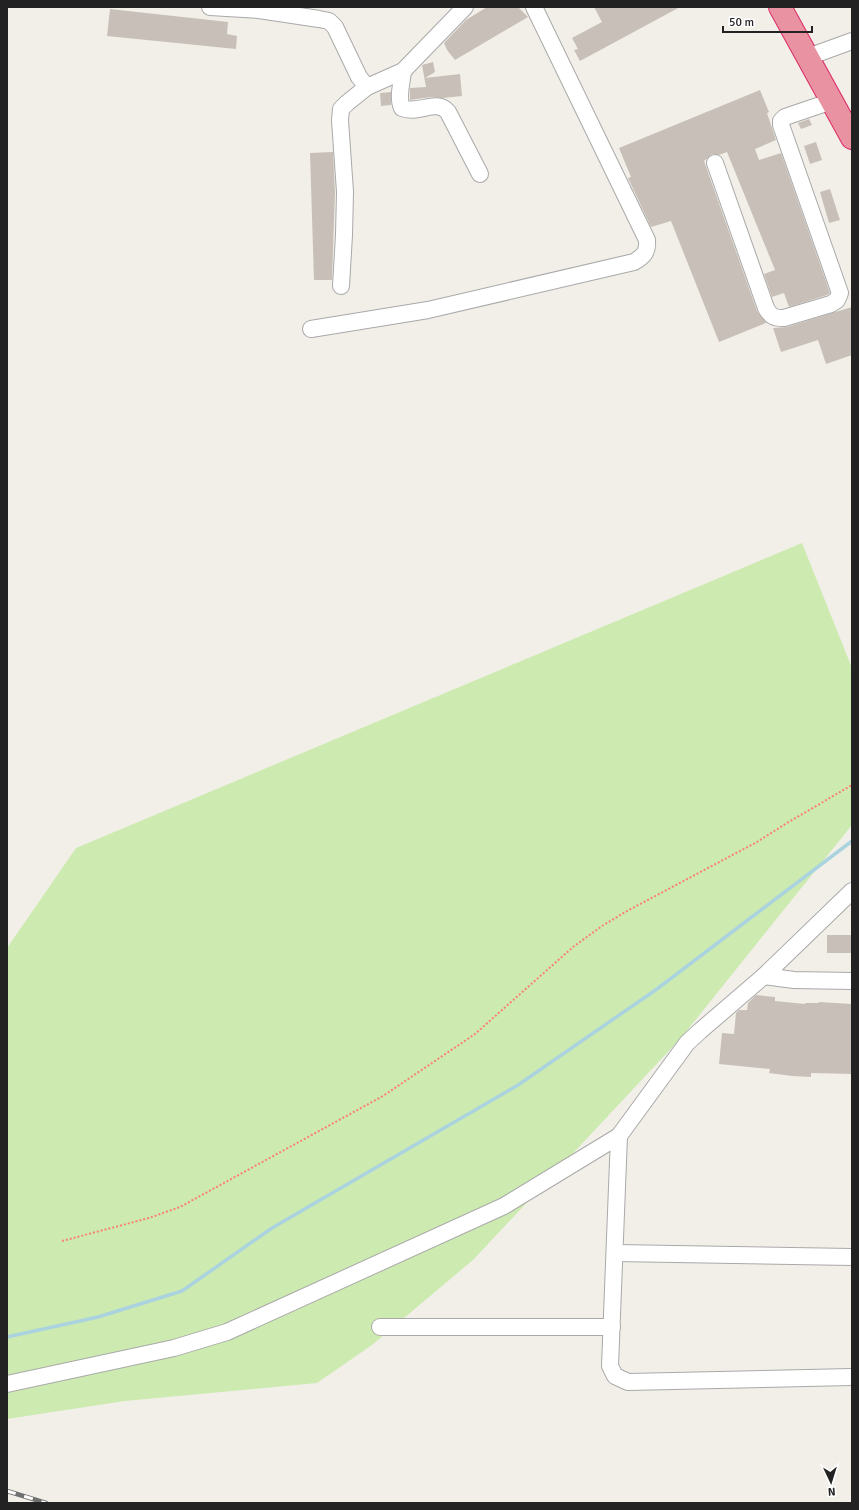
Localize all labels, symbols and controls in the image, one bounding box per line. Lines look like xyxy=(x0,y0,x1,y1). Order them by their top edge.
scale bar xyxy=(723,8,812,34)
text: 50 m xyxy=(729,15,754,30)
north arrow xyxy=(811,1462,851,1502)
text: N xyxy=(827,1485,836,1498)

